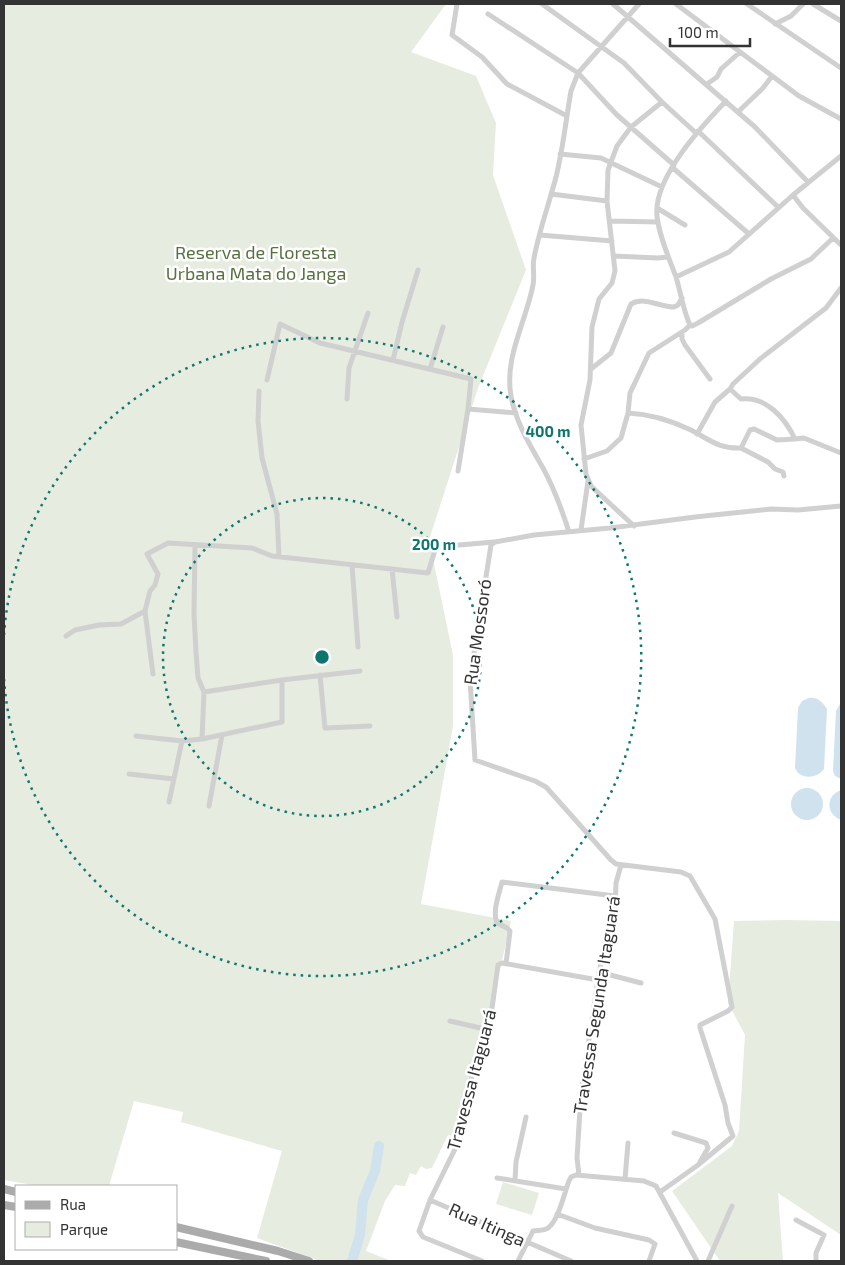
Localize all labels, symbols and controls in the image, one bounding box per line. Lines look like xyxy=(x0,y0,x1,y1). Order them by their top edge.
scale bar xyxy=(670,15,750,47)
text: 100 m xyxy=(678,23,719,41)
park label: Reserva de Floresta Urbana Mata do Janga xyxy=(166,241,346,284)
text: 400 m xyxy=(526,422,570,440)
text: 200 m xyxy=(412,535,456,553)
street label: Rua Mossoró xyxy=(459,577,495,686)
centre of rings xyxy=(313,648,331,666)
street label: Travessa Segunda Itaguará xyxy=(568,894,624,1116)
street label: Travessa Itaguará xyxy=(442,1006,501,1153)
legend xyxy=(15,1185,178,1250)
text: Rua xyxy=(60,1195,86,1213)
street label: Rua Itinga xyxy=(446,1197,529,1251)
text: Parque xyxy=(60,1220,108,1238)

